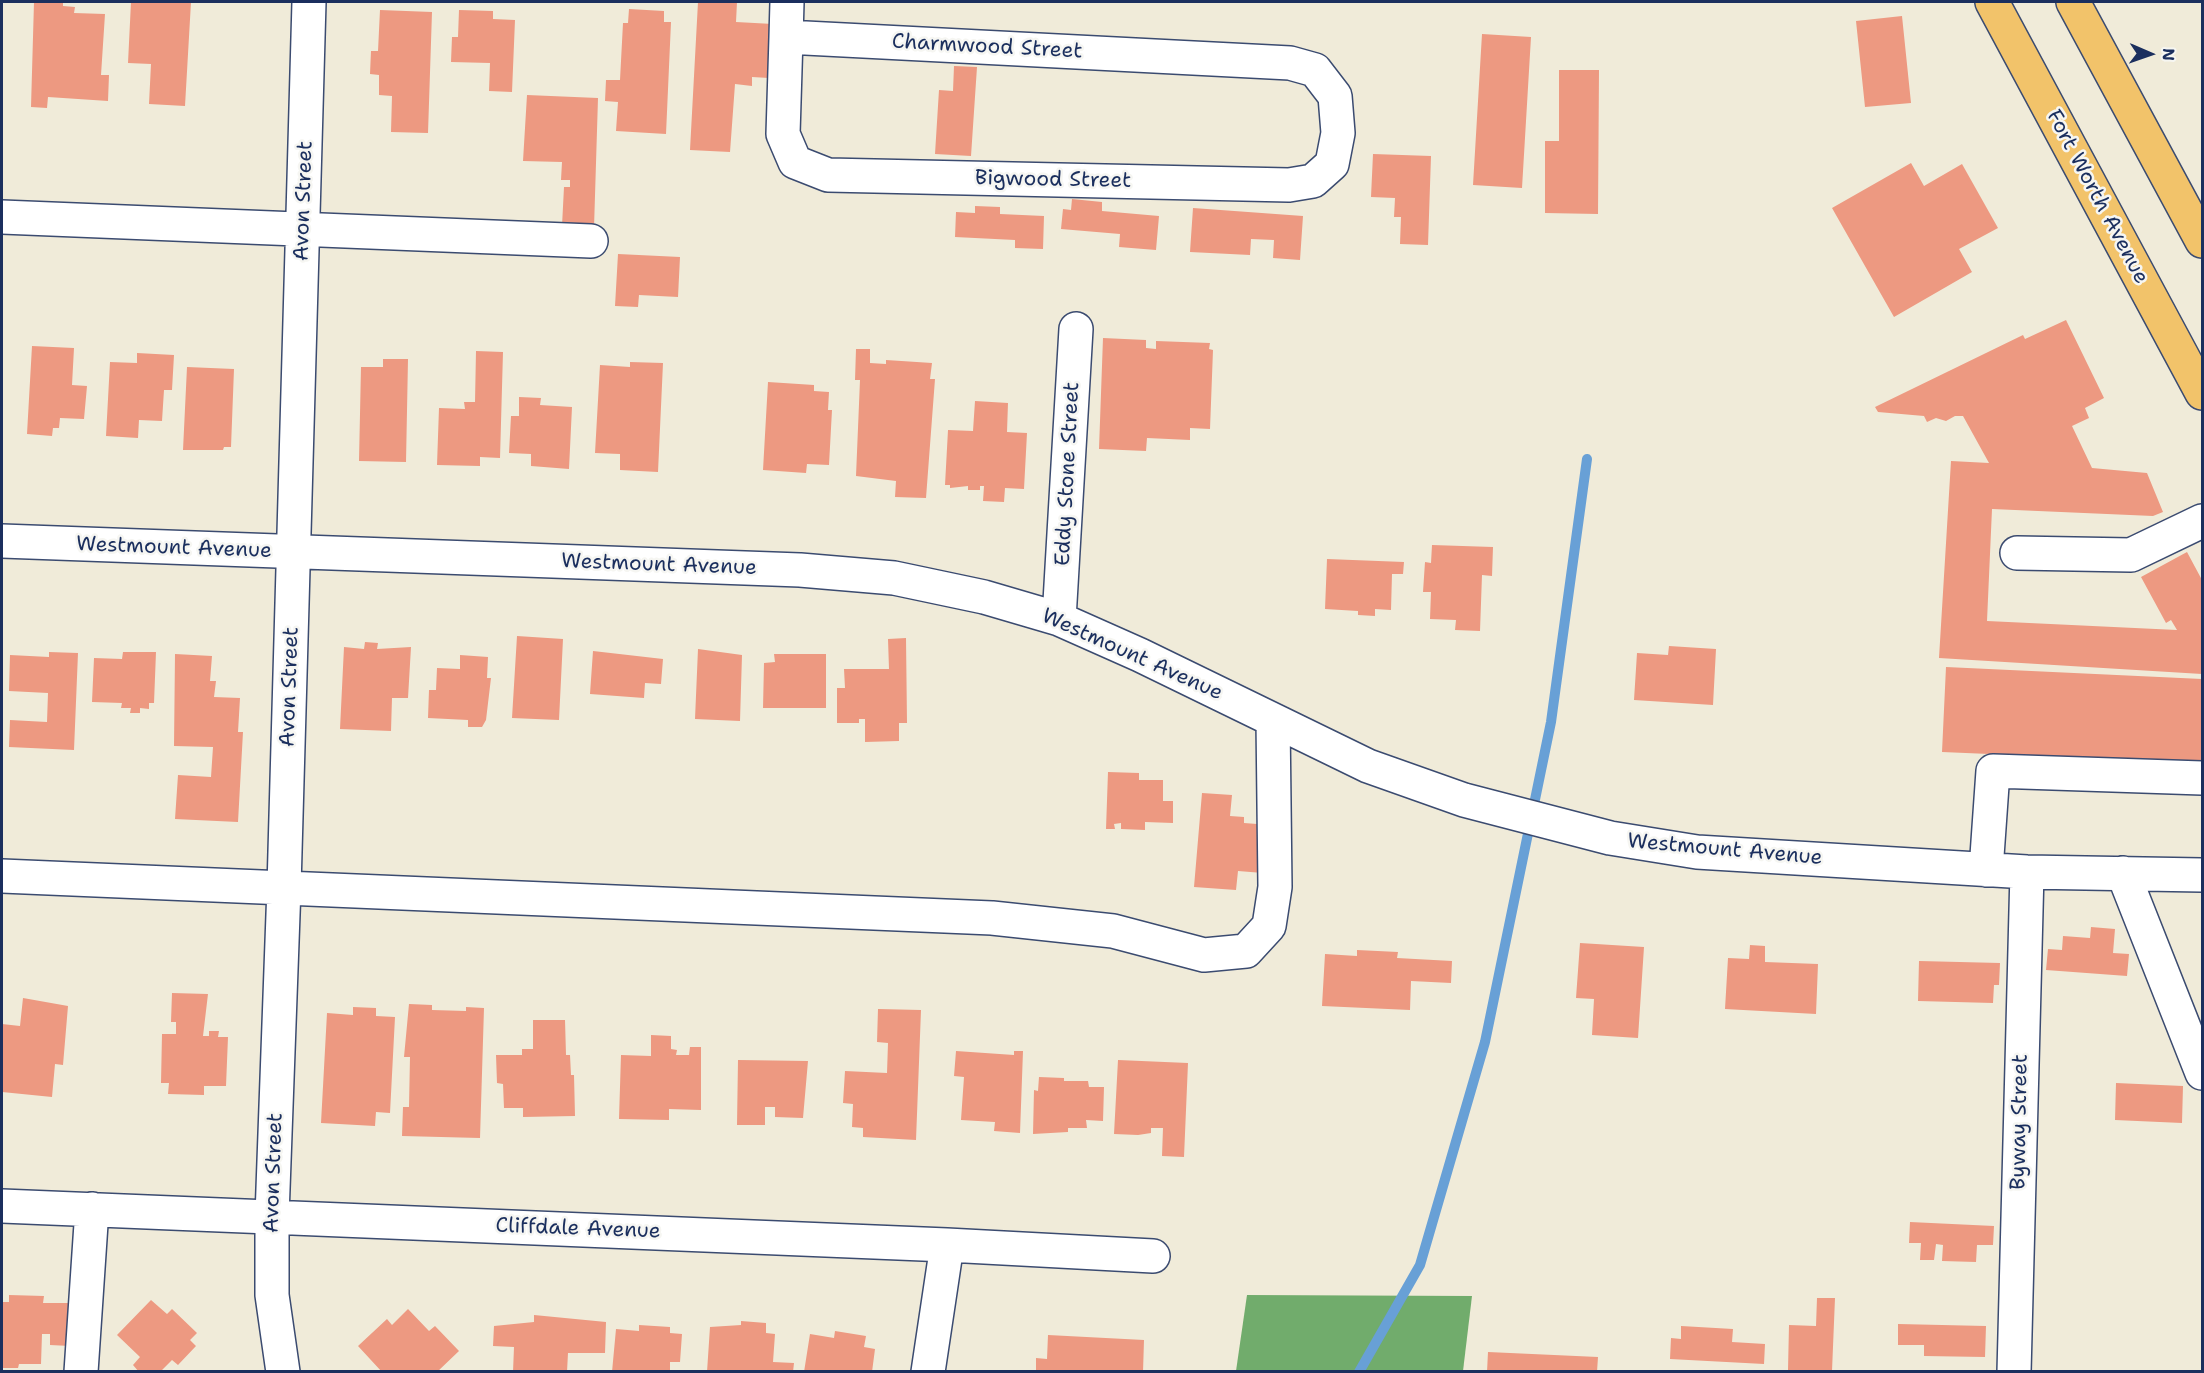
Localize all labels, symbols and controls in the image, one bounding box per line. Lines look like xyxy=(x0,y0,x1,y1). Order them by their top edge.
north arrow xyxy=(2120,24,2180,84)
street label: Charmwood Street xyxy=(891,29,1083,65)
text: N xyxy=(2158,48,2179,61)
street label: Fort Worth Avenue xyxy=(2040,106,2154,288)
street label: Avon Street xyxy=(289,140,319,262)
street label: Bigwood Street xyxy=(975,166,1131,194)
street label: Eddy Stone Street xyxy=(1051,381,1085,567)
street label: Westmount Avenue xyxy=(76,532,272,564)
street label: Westmount Avenue xyxy=(561,549,757,581)
street label: Westmount Avenue xyxy=(1038,604,1226,706)
street label: Avon Street xyxy=(275,626,305,748)
street label: Westmount Avenue xyxy=(1626,829,1824,871)
street label: Byway Street xyxy=(2006,1054,2034,1190)
street label: Avon Street xyxy=(259,1112,289,1234)
street label: Cliffdale Avenue xyxy=(495,1214,661,1244)

